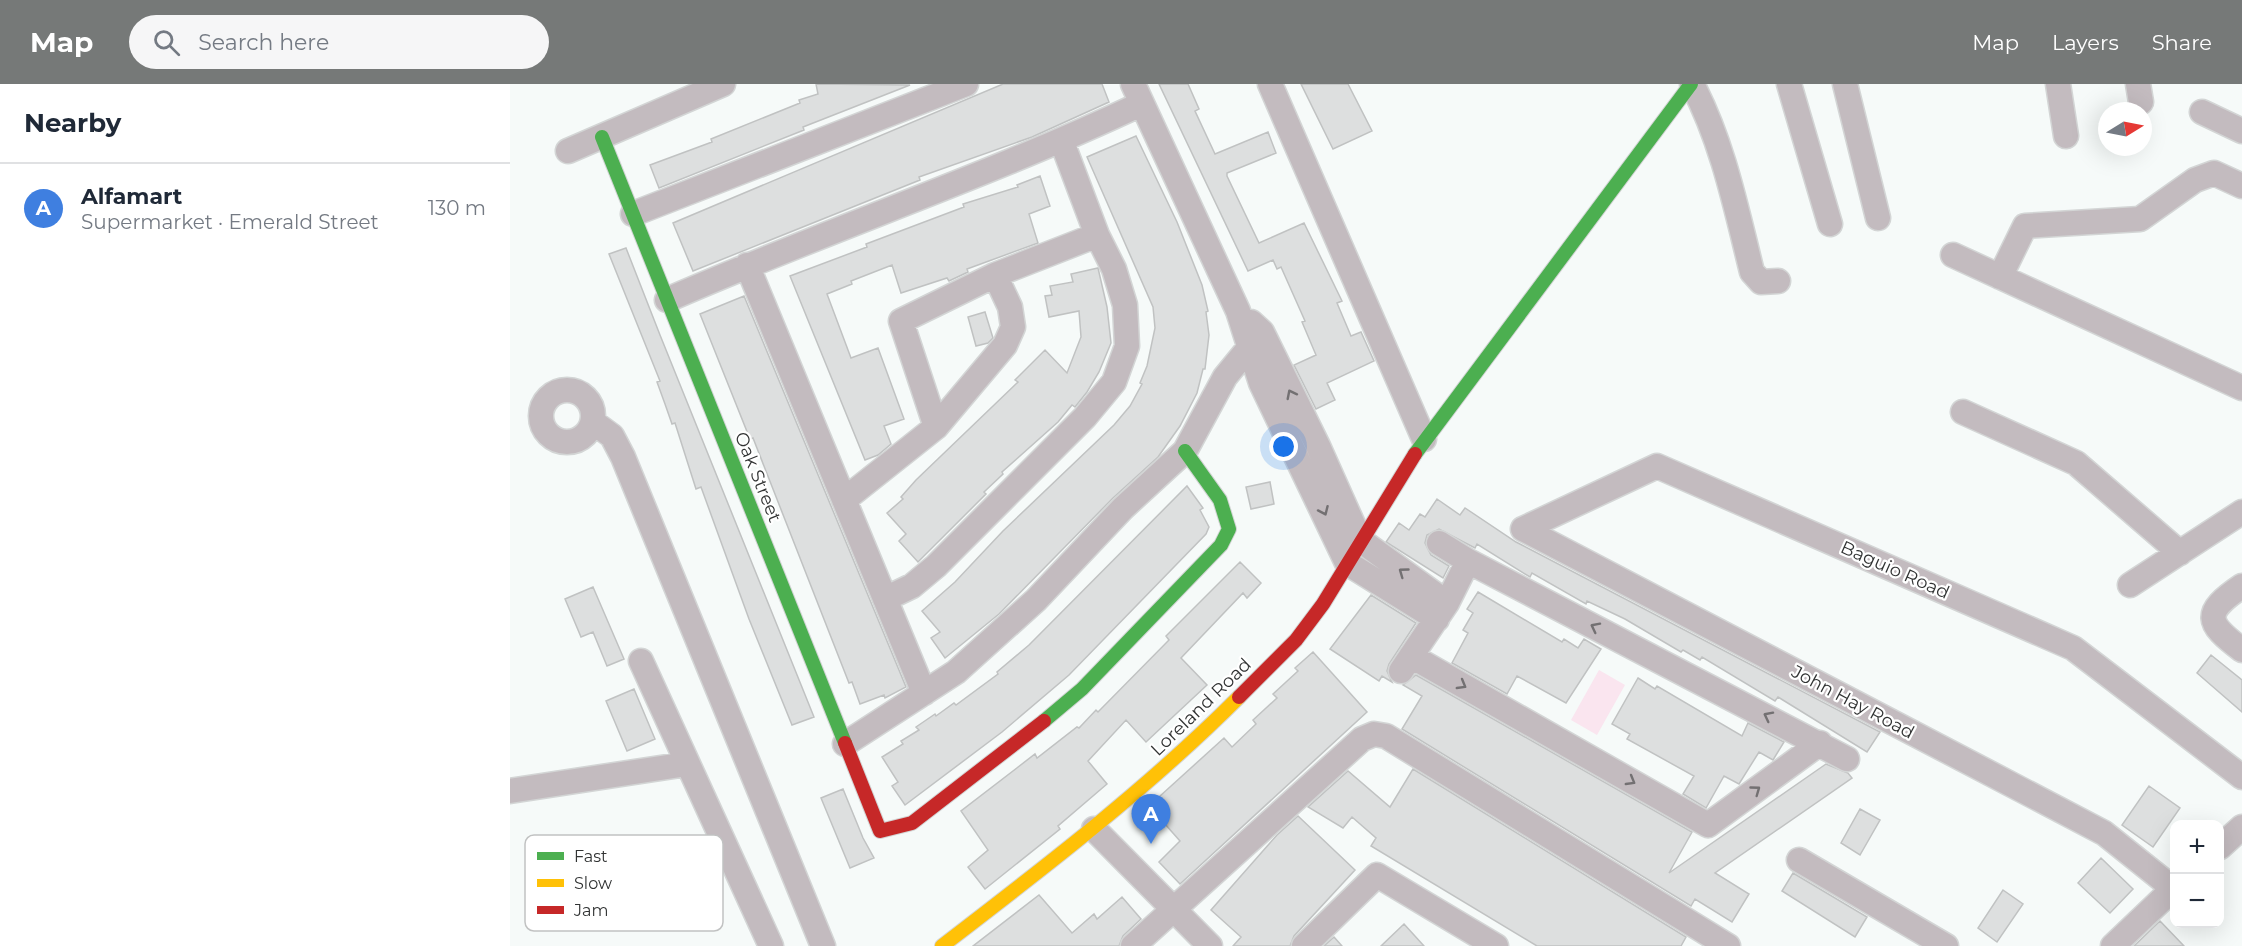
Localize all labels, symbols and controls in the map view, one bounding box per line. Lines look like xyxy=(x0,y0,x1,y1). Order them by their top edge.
search box xyxy=(129,15,549,69)
text: Map xyxy=(30,25,93,59)
icon: search xyxy=(150,26,183,59)
text: Search here xyxy=(198,29,329,56)
text: Map xyxy=(1972,30,2019,55)
text: Layers xyxy=(2052,30,2119,55)
text: Share xyxy=(2152,30,2212,55)
north arrow xyxy=(2098,102,2152,156)
text: Nearby xyxy=(24,107,121,139)
text: Alfamart xyxy=(81,183,182,210)
text: A xyxy=(36,196,51,220)
text: 130 m xyxy=(428,196,486,220)
text: Supermarket · Emerald Street xyxy=(81,210,379,234)
one-way arrow xyxy=(1287,390,1298,400)
street label: Oak Street xyxy=(730,429,786,525)
your location xyxy=(1269,432,1298,461)
one-way arrow xyxy=(1316,504,1328,515)
street label: Baguio Road xyxy=(1837,536,1953,604)
one-way arrow xyxy=(1398,569,1409,580)
one-way arrow xyxy=(1590,622,1601,634)
street label: Loreland Road xyxy=(1146,654,1256,760)
street label: John Hay Road xyxy=(1787,660,1918,744)
one-way arrow xyxy=(1456,677,1466,689)
one-way arrow xyxy=(1764,712,1774,723)
one-way arrow xyxy=(1625,774,1635,785)
one-way arrow xyxy=(1749,787,1760,798)
pin: A xyxy=(1132,794,1170,844)
map controls xyxy=(2170,820,2224,928)
button: + xyxy=(2170,820,2224,874)
legend xyxy=(525,835,723,931)
text: Fast xyxy=(574,847,608,866)
text: Slow xyxy=(574,874,612,893)
button: − xyxy=(2170,874,2224,928)
text: Jam xyxy=(573,901,608,920)

